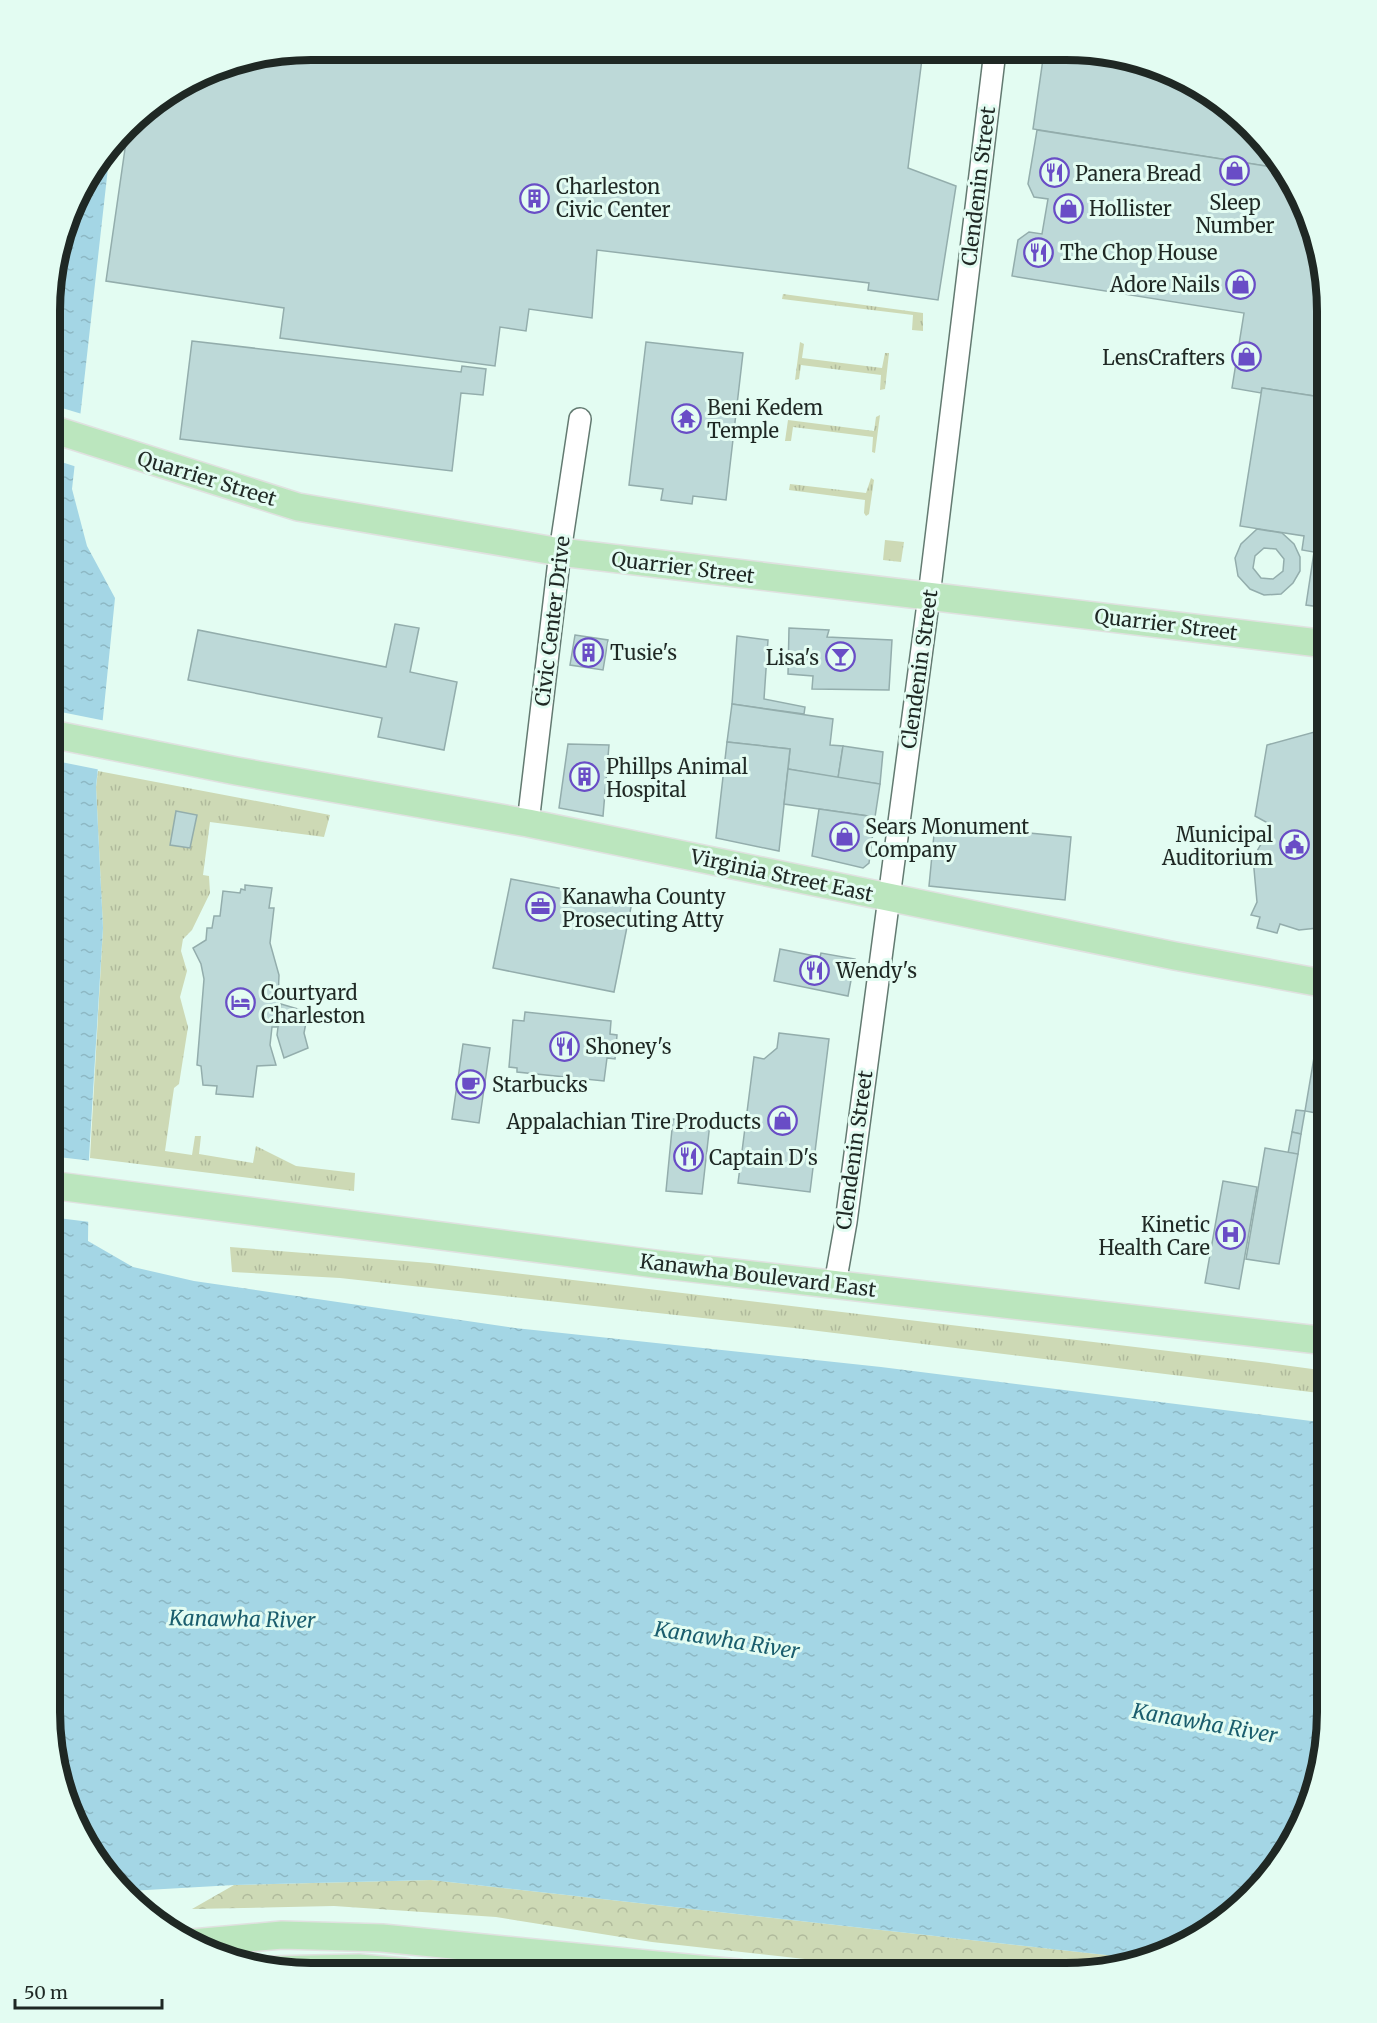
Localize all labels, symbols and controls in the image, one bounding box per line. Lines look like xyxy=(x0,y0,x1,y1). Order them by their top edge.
street label: Clendenin Street xyxy=(956,105,1000,267)
shop icon: Sleep Number xyxy=(1219,155,1251,187)
restaurant icon: Panera Bread xyxy=(1038,157,1070,189)
place label: Panera Bread xyxy=(1075,161,1201,186)
place label: Charleston Civic Center xyxy=(556,174,671,222)
building icon: Charleston Civic Center xyxy=(519,182,551,214)
place label: Sleep Number xyxy=(1195,190,1275,238)
shop icon: Hollister xyxy=(1052,192,1084,224)
place label: Hollister xyxy=(1089,196,1172,221)
restaurant icon: The Chop House xyxy=(1023,236,1055,268)
place label: The Chop House xyxy=(1060,240,1217,265)
shop icon: Adore Nails xyxy=(1225,268,1257,300)
place label: Adore Nails xyxy=(1109,272,1220,297)
shop icon: LensCrafters xyxy=(1230,341,1262,373)
place label: LensCrafters xyxy=(1102,345,1225,370)
place label: Beni Kedem Temple xyxy=(707,395,823,443)
temple icon: Beni Kedem Temple xyxy=(670,403,702,435)
street label: Quarrier Street xyxy=(135,445,280,511)
street label: Civic Center Drive xyxy=(529,534,575,708)
street label: Quarrier Street xyxy=(610,546,756,588)
street label: Clendenin Street xyxy=(895,588,943,750)
street label: Quarrier Street xyxy=(1093,603,1239,645)
building icon: Tusie's xyxy=(573,636,605,668)
place label: Tusie's xyxy=(610,640,677,665)
bar icon: Lisa's xyxy=(824,641,856,673)
place label: Lisa's xyxy=(766,645,819,670)
place label: Phillps Animal Hospital xyxy=(606,754,748,802)
building icon: Phillps Animal Hospital xyxy=(569,761,601,793)
place label: Sears Monument Company xyxy=(865,814,1029,862)
shop icon: Sears Monument Company xyxy=(828,821,860,853)
place label: Municipal Auditorium xyxy=(1161,822,1273,870)
public building icon: Municipal Auditorium xyxy=(1278,829,1310,861)
street label: Virginia Street East xyxy=(688,843,876,907)
place label: Kanawha County Prosecuting Atty xyxy=(562,884,726,932)
office icon: Kanawha County Prosecuting Atty xyxy=(525,891,557,923)
restaurant icon: Wendy's xyxy=(799,954,831,986)
place label: Wendy's xyxy=(835,958,917,983)
place label: Courtyard Charleston xyxy=(261,980,365,1028)
hotel icon: Courtyard Charleston xyxy=(224,987,256,1019)
restaurant icon: Shoney's xyxy=(548,1030,580,1062)
place label: Shoney's xyxy=(585,1034,672,1059)
cafe icon: Starbucks xyxy=(455,1068,487,1100)
street label: Clendenin Street xyxy=(830,1069,878,1231)
place label: Starbucks xyxy=(492,1072,588,1097)
shop icon: Appalachian Tire Products xyxy=(766,1105,798,1137)
place label: Appalachian Tire Products xyxy=(505,1109,761,1134)
restaurant icon: Captain D's xyxy=(672,1141,704,1173)
place label: Captain D's xyxy=(709,1145,818,1170)
place label: Kinetic Health Care xyxy=(1099,1212,1210,1260)
hospital icon: Kinetic Health Care xyxy=(1215,1219,1247,1251)
street label: Kanawha Boulevard East xyxy=(638,1248,878,1302)
water label: Kanawha River xyxy=(168,1604,316,1634)
water label: Kanawha River xyxy=(652,1615,802,1665)
water label: Kanawha River xyxy=(1130,1697,1280,1749)
scale bar xyxy=(15,1972,162,2010)
text: 50 m xyxy=(24,1981,68,2004)

